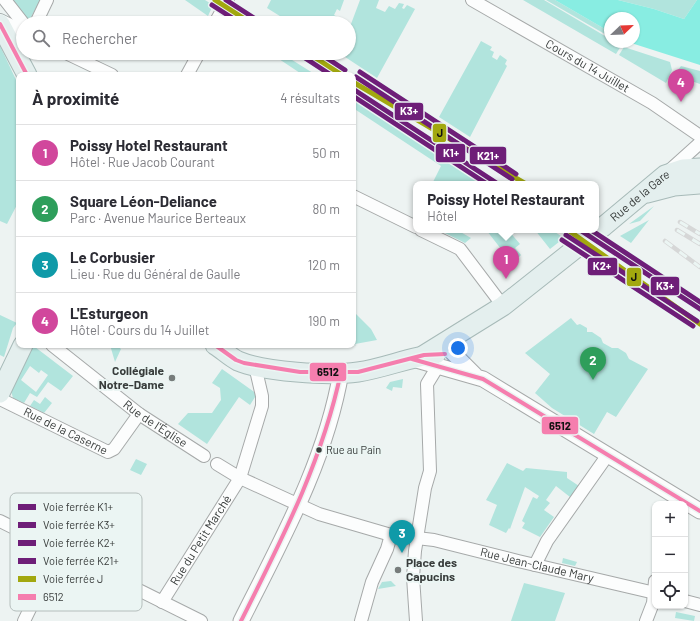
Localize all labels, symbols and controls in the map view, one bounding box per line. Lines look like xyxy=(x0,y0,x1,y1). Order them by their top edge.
north arrow xyxy=(604,12,640,48)
search box xyxy=(16,16,356,60)
icon: search xyxy=(30,27,52,49)
text: Rechercher xyxy=(62,29,138,47)
street label: Cours du 14 Juillet xyxy=(544,36,632,95)
pin: 4 xyxy=(668,69,694,102)
text: À proximité xyxy=(32,88,119,108)
text: 4 résultats xyxy=(280,90,340,106)
line badge: K3+ xyxy=(394,102,424,121)
text: K3+ xyxy=(400,104,419,117)
line badge: J xyxy=(432,123,447,143)
text: J xyxy=(437,126,443,139)
text: Poissy Hotel Restaurant xyxy=(70,136,228,154)
line badge: K1+ xyxy=(435,143,466,163)
text: 1 xyxy=(43,145,47,161)
text: 50 m xyxy=(313,145,340,161)
text: K1+ xyxy=(443,146,460,159)
line badge: K21+ xyxy=(469,146,507,165)
text: K21+ xyxy=(477,149,500,162)
text: Hôtel · Rue Jacob Courant xyxy=(70,154,215,170)
street label: Rue de la Gare xyxy=(607,166,671,224)
popup xyxy=(413,181,599,233)
text: Poissy Hotel Restaurant xyxy=(427,190,585,208)
text: Square Léon-Deliance xyxy=(70,192,217,210)
text: 2 xyxy=(41,201,49,217)
text: 80 m xyxy=(313,201,340,217)
text: Hôtel xyxy=(427,208,457,224)
text: Parc · Avenue Maurice Berteaux xyxy=(70,210,246,226)
pin: 1 xyxy=(493,246,519,279)
text: Le Corbusier xyxy=(70,248,155,266)
text: 3 xyxy=(41,257,49,273)
text: 120 m xyxy=(308,257,340,273)
line badge: K2+ xyxy=(587,257,618,276)
text: K2+ xyxy=(593,259,612,272)
text: Lieu · Rue du Général de Gaulle xyxy=(70,266,240,282)
line badge: J xyxy=(626,267,642,287)
text: J xyxy=(631,270,637,283)
line badge: K3+ xyxy=(650,276,680,296)
text: K3+ xyxy=(656,279,675,292)
text: L'Esturgeon xyxy=(70,304,148,322)
text: 4 xyxy=(41,313,49,329)
text: 190 m xyxy=(308,313,340,329)
text: Hôtel · Cours du 14 Juillet xyxy=(70,322,210,338)
your location xyxy=(448,338,468,358)
pin: 2 xyxy=(580,347,606,380)
line badge: 6512 xyxy=(309,362,347,382)
place label: Collégiale Notre-Dame xyxy=(99,363,164,391)
text: 6512 xyxy=(317,365,339,378)
marker: Collégiale Notre-Dame xyxy=(167,373,177,383)
street label: Rue de l'Église xyxy=(121,397,190,449)
street label: Rue de la Caserne xyxy=(22,404,110,457)
line badge: 6512 xyxy=(541,416,579,435)
text: 6512 xyxy=(549,419,571,432)
place label: Rue au Pain xyxy=(326,443,381,456)
marker: Rue au Pain xyxy=(314,445,324,455)
street label: Rue du Petit Marché xyxy=(167,492,234,587)
legend xyxy=(10,493,142,611)
text: Voie ferrée K1+ xyxy=(43,500,114,513)
map controls xyxy=(652,501,688,609)
button: + xyxy=(652,501,688,537)
text: Voie ferrée K3+ xyxy=(43,518,115,531)
pin: 3 xyxy=(389,520,415,553)
text: Voie ferrée K2+ xyxy=(43,536,116,549)
button: − xyxy=(652,537,688,573)
street label: Rue Jean-Claude Mary xyxy=(479,544,596,585)
text: Voie ferrée K21+ xyxy=(43,554,119,567)
place label: Place des Capucins xyxy=(406,555,457,583)
marker: Place des Capucins xyxy=(393,565,403,575)
text: Voie ferrée J xyxy=(43,572,103,585)
button: locate xyxy=(652,573,688,609)
text: 6512 xyxy=(43,590,64,603)

